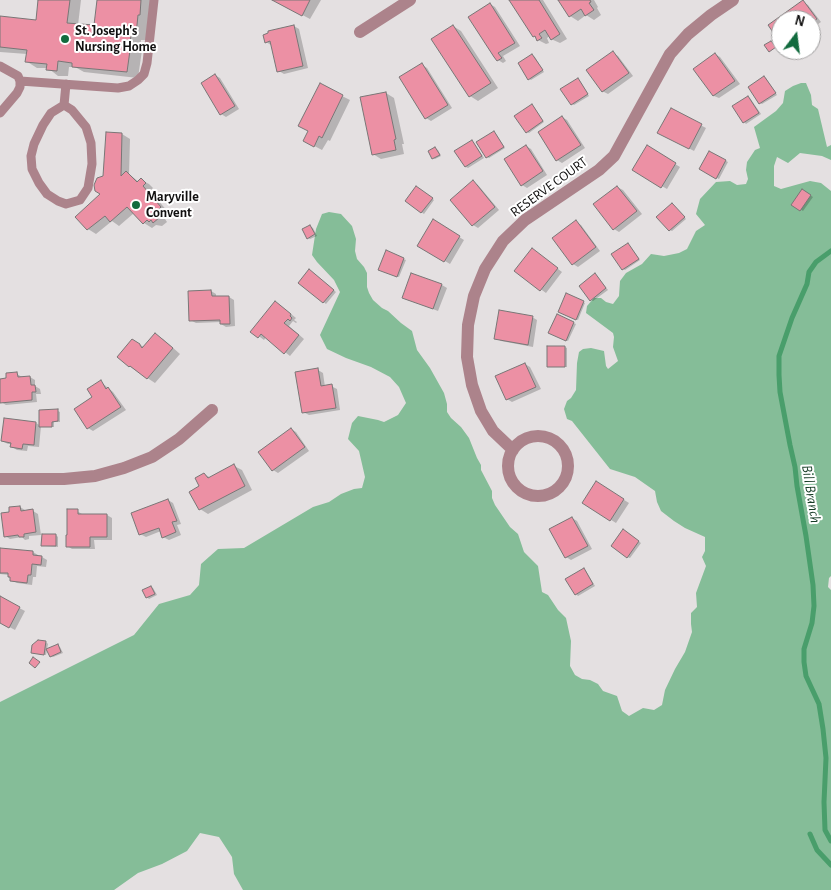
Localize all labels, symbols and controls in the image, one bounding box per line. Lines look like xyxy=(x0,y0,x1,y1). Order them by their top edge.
north arrow xyxy=(771,10,821,60)
text: N xyxy=(793,13,806,29)
place label: St. Joseph's Nursing Home xyxy=(75,23,156,56)
marker: St. Joseph's Nursing Home xyxy=(59,33,71,45)
street label: RESERVE COURT xyxy=(507,153,591,221)
place label: Maryville Convent xyxy=(146,189,199,222)
marker: Maryville Convent xyxy=(130,199,142,211)
water label: Bill Branch xyxy=(798,464,824,524)

